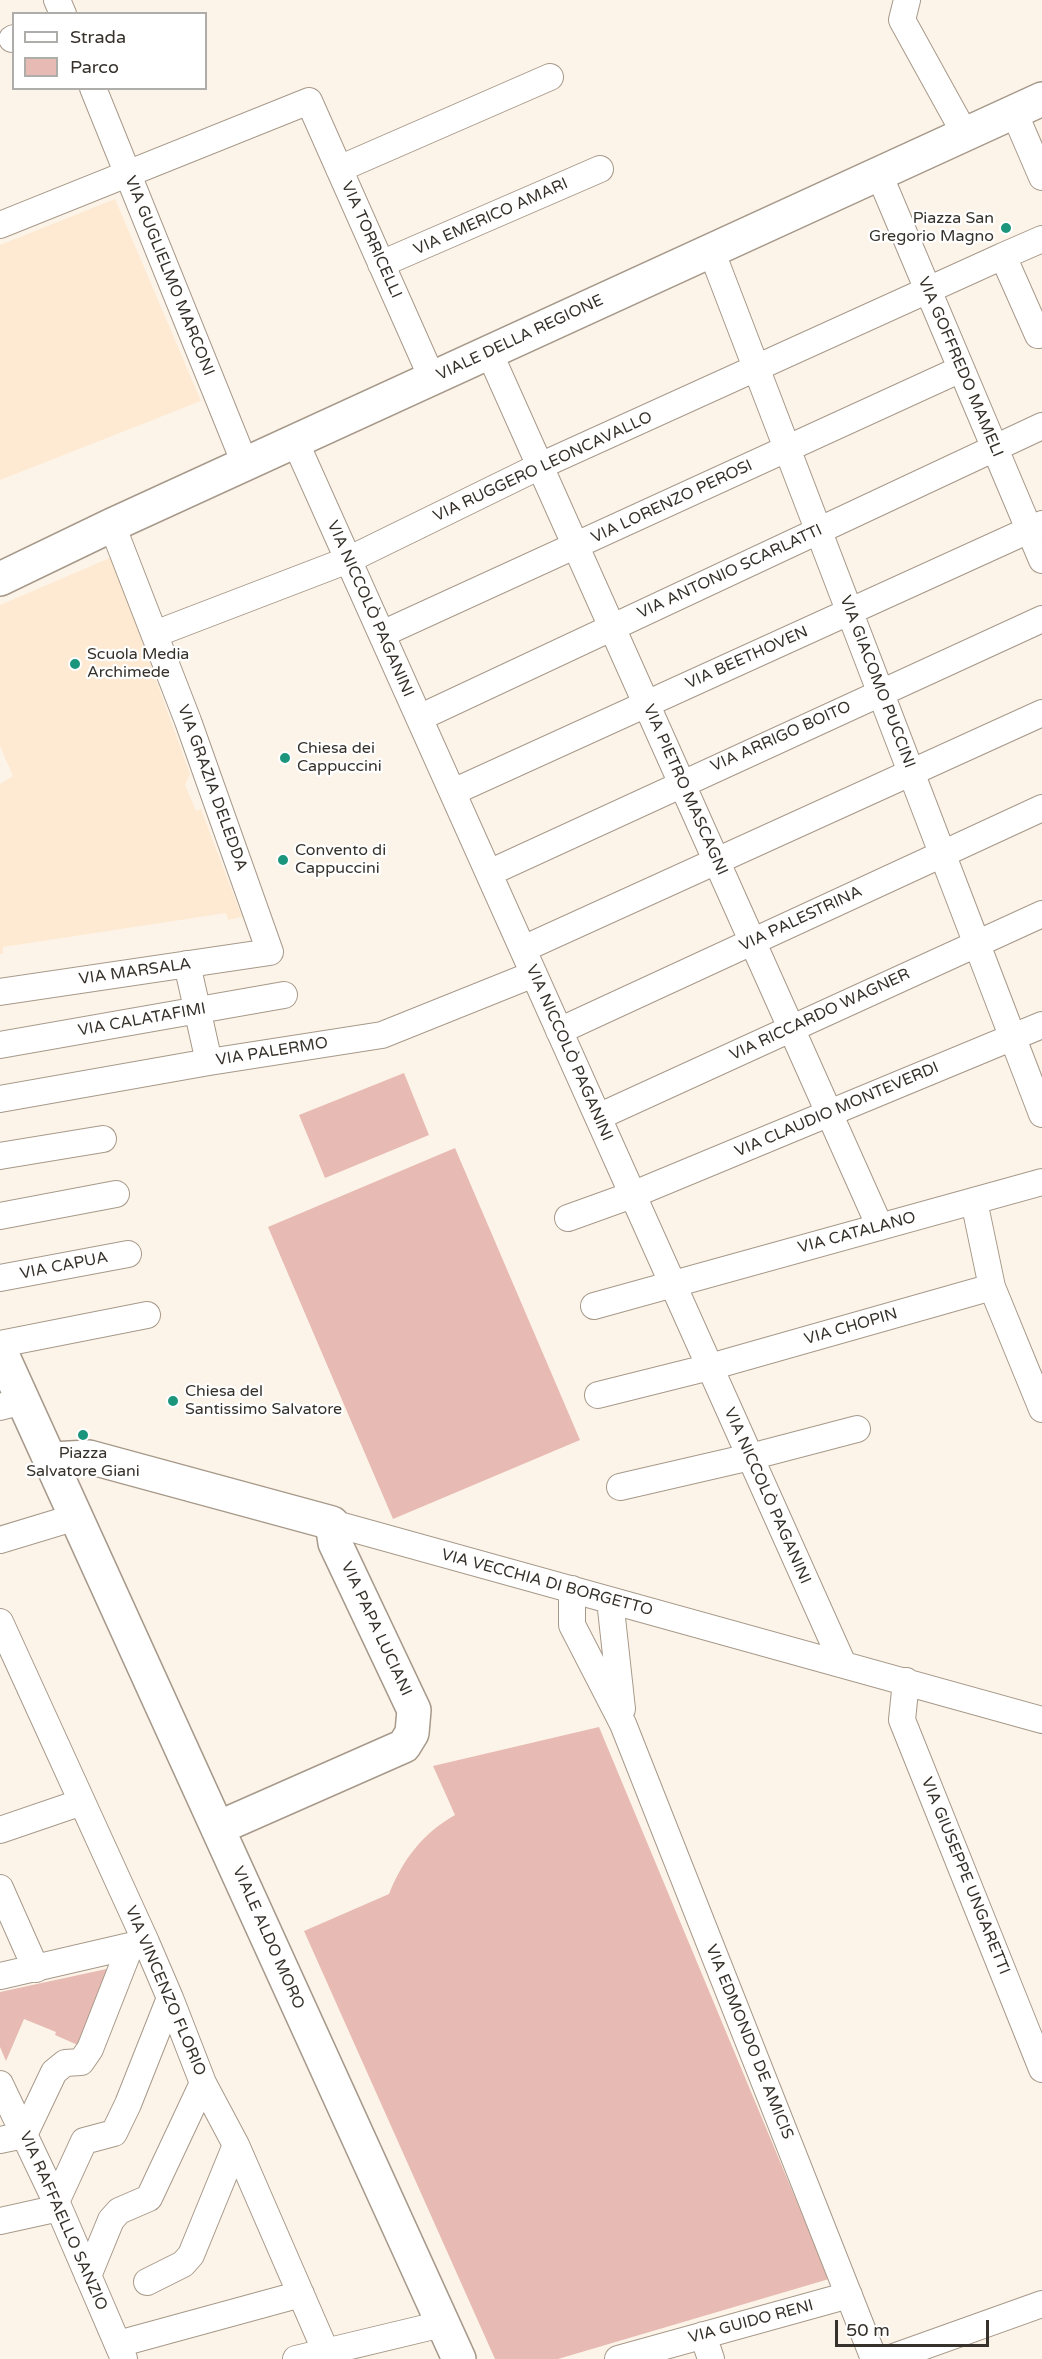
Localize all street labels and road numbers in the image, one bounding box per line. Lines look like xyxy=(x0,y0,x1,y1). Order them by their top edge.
street label: VIA GUGLIELMO MARCONI xyxy=(120,173,218,379)
street label: VIA EMERICO AMARI xyxy=(411,174,571,260)
street label: VIA TORRICELLI xyxy=(337,179,405,301)
street label: VIA GOFFREDO MAMELI xyxy=(913,274,1007,460)
street label: VIALE DELLA REGIONE xyxy=(434,291,606,385)
street label: VIA RUGGERO LEONCAVALLO xyxy=(430,408,656,526)
street label: VIA LORENZO PEROSI xyxy=(588,456,756,548)
street label: VIA NICCOLÒ PAGANINI xyxy=(322,518,418,700)
street label: VIA ANTONIO SCARLATTI xyxy=(635,521,825,623)
street label: VIA GIACOMO PUCCINI xyxy=(835,593,919,771)
street label: VIA BEETHOVEN xyxy=(683,622,811,694)
street label: VIA ARRIGO BOITO xyxy=(708,697,854,777)
street label: VIA GRAZIA DELEDDA xyxy=(173,702,251,874)
street label: VIA PIETRO MASCAGNI xyxy=(639,702,731,878)
street label: VIA PALESTRINA xyxy=(737,882,865,956)
street label: VIA MARSALA xyxy=(78,955,192,989)
street label: VIA NICCOLÒ PAGANINI xyxy=(521,962,617,1144)
street label: VIA RICCARDO WAGNER xyxy=(727,965,913,1065)
street label: VIA CALATAFIMI xyxy=(76,999,208,1041)
street label: VIA PALERMO xyxy=(215,1034,329,1070)
street label: VIA CLAUDIO MONTEVERDI xyxy=(732,1058,942,1162)
street label: VIA CATALANO xyxy=(796,1208,918,1258)
street label: VIA CAPUA xyxy=(18,1248,110,1284)
street label: VIA CHOPIN xyxy=(802,1305,900,1349)
street label: VIA NICCOLÒ PAGANINI xyxy=(719,1405,815,1587)
street label: VIA VECCHIA DI BORGETTO xyxy=(439,1545,655,1621)
street label: VIA PAPA LUCIANI xyxy=(336,1559,416,1699)
street label: VIA GIUSEPPE UNGARETTI xyxy=(917,1775,1013,1977)
street label: VIALE ALDO MORO xyxy=(228,1864,308,2012)
street label: VIA VINCENZO FLORIO xyxy=(120,1903,210,2079)
street label: VIA EDMONDO DE AMICIS xyxy=(701,1942,797,2142)
street label: VIA RAFFAELLO SANZIO xyxy=(15,2129,111,2313)
street label: VIA GUIDO RENI xyxy=(686,2296,816,2348)

